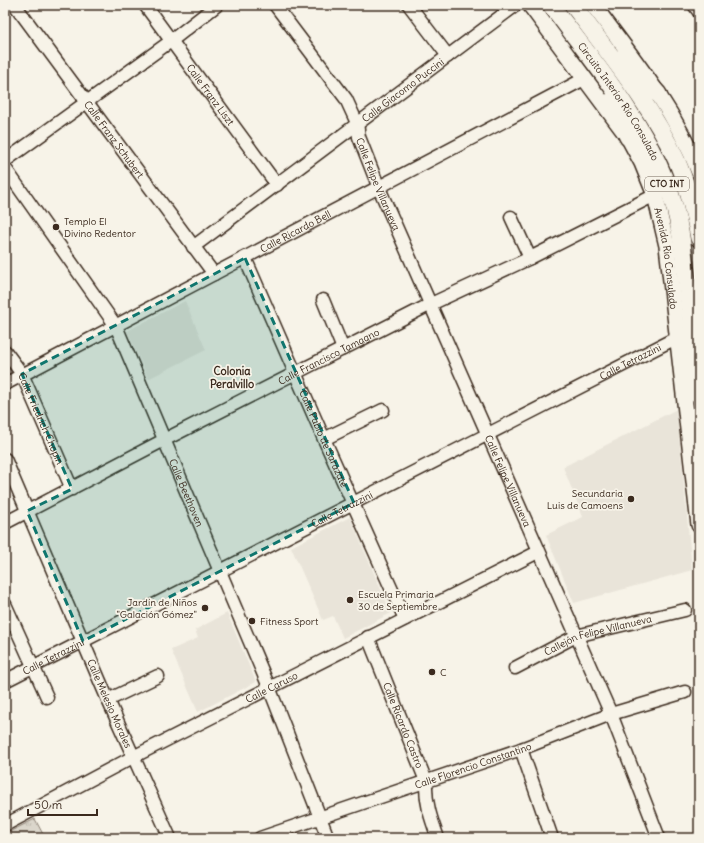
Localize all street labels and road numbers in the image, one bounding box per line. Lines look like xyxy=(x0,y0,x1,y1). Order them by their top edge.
street label: Circuito Interior Río Consulado xyxy=(575,40,662,163)
street label: Calle Giacomo Puccini xyxy=(359,55,447,125)
street label: Calle Franz Liszt xyxy=(183,62,237,129)
street label: Calle Franz Schubert xyxy=(81,98,147,181)
street label: Calle Felipe Villanueva xyxy=(353,136,403,233)
road number: CTO INT xyxy=(645,177,689,191)
street label: Avenida Río Consulado xyxy=(651,206,680,310)
street label: Calle Ricardo Bell xyxy=(258,208,333,256)
street label: Calle Francisco Tamagno xyxy=(276,325,382,388)
street label: Calle Tetrazzini xyxy=(597,341,663,383)
street label: Calle Friedrich Chopin xyxy=(15,371,67,467)
street label: Calle Pablo de Sarazate xyxy=(296,388,351,490)
street label: Calle Felipe Villanueva xyxy=(482,433,534,529)
street label: Calle Beethoven xyxy=(166,457,206,529)
street label: Calle Tetrazzini xyxy=(309,488,375,531)
street label: Callejón Felipe Villanueva xyxy=(542,612,653,659)
street label: Calle Tetrazzini xyxy=(20,636,86,678)
street label: Calle Melesio Morales xyxy=(84,657,135,751)
street label: Calle Caruso xyxy=(243,669,300,706)
street label: Calle Ricardo Castro xyxy=(380,680,426,771)
street label: Calle Florencio Constantino xyxy=(413,739,534,792)

